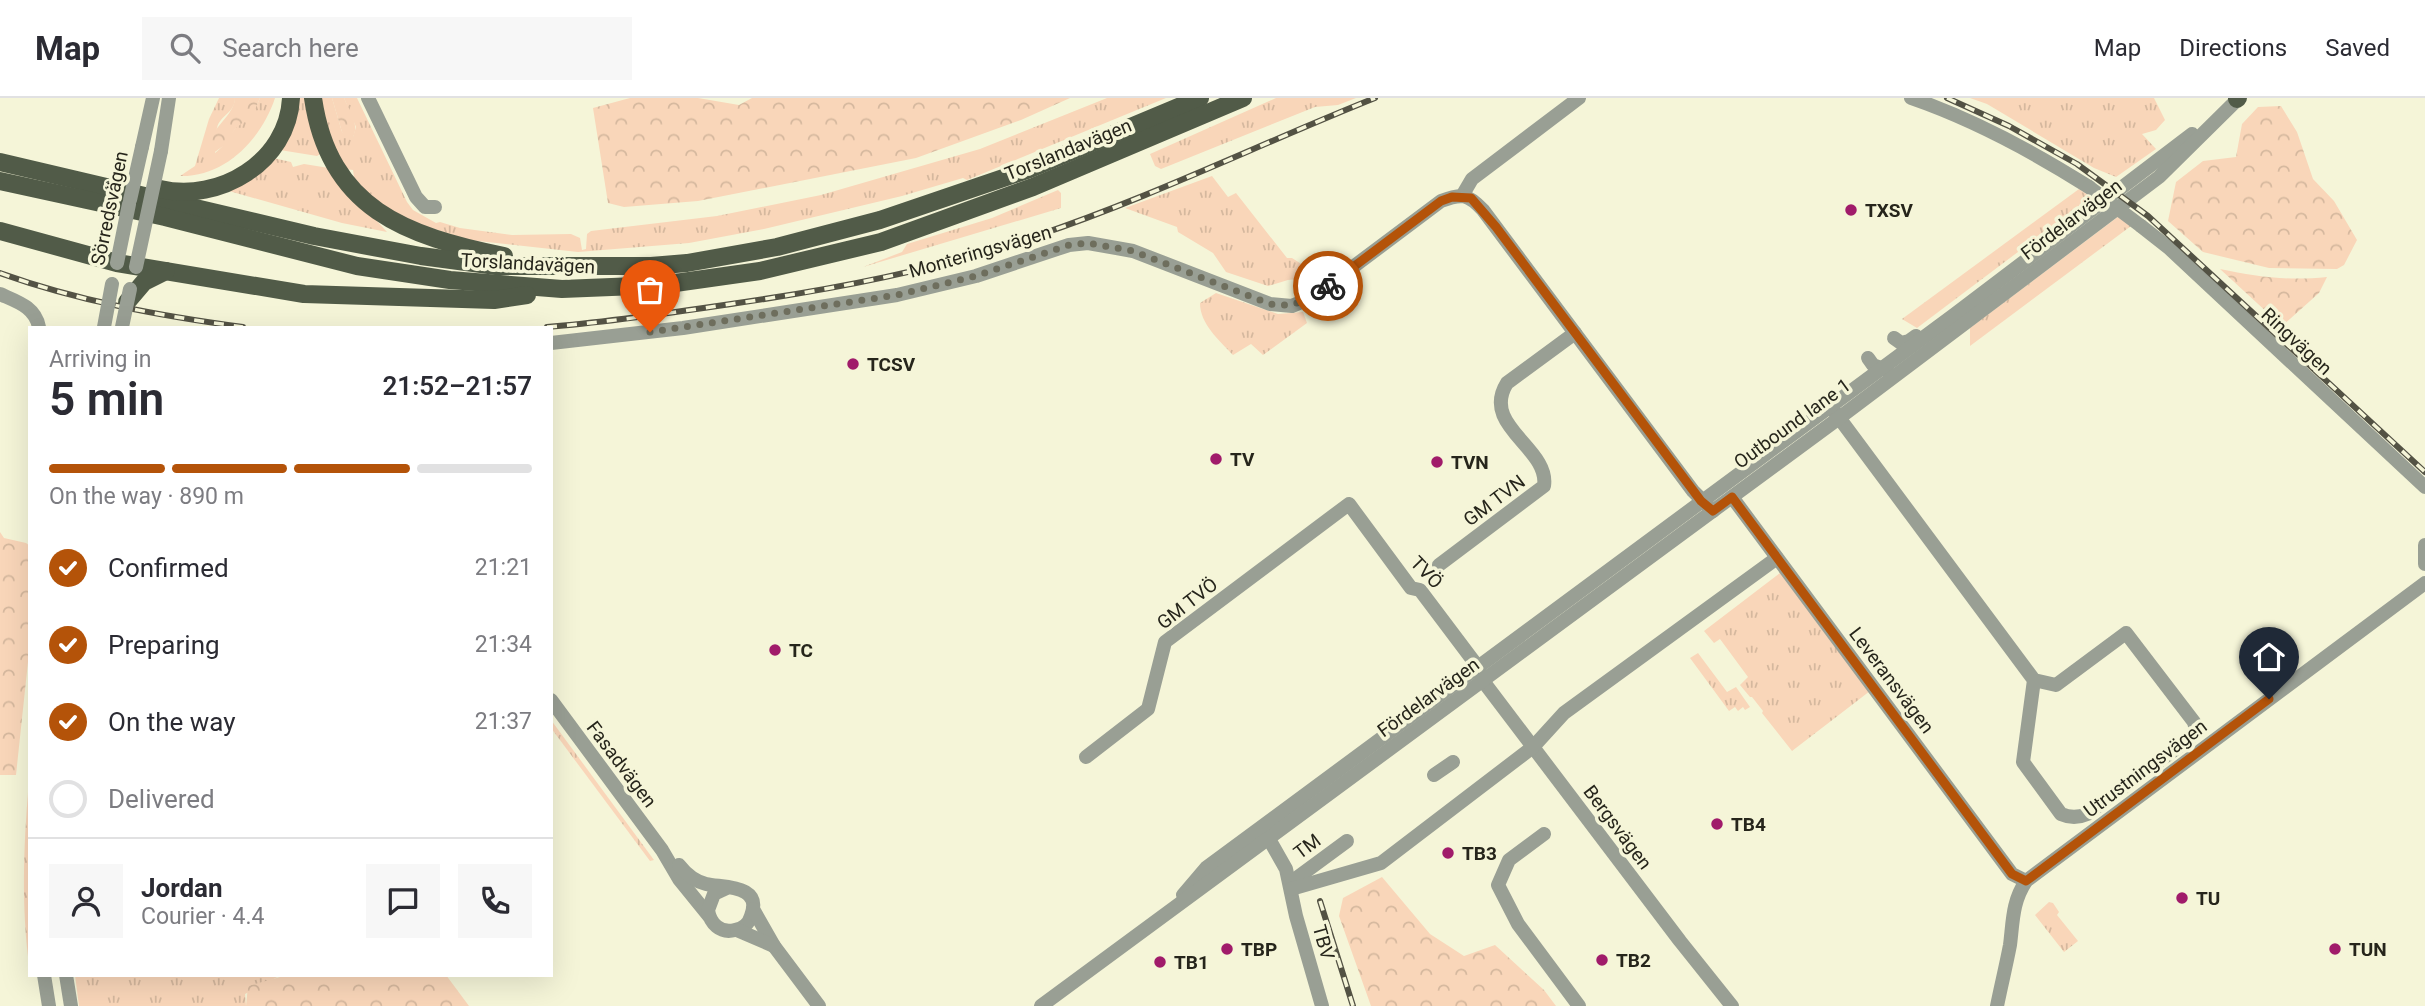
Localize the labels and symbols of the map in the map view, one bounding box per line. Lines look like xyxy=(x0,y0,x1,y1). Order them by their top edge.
street label: Torslandavägen xyxy=(1002,114,1135,185)
street label: Sörredsvägen xyxy=(86,149,133,267)
street label: Fördelarvägen xyxy=(2016,174,2126,265)
place label: TXSV xyxy=(1865,199,1914,222)
marker: TXSV xyxy=(1843,202,1859,218)
street label: Monteringsvägen xyxy=(906,220,1054,283)
street label: Torslandavägen xyxy=(460,248,596,279)
courier xyxy=(1293,251,1363,321)
pin xyxy=(620,260,680,332)
street label: Ringvägen xyxy=(2257,303,2337,380)
place label: TCSV xyxy=(867,353,916,376)
marker: TCSV xyxy=(845,356,861,372)
street label: Outbound lane 1 xyxy=(1729,373,1855,473)
place label: TV xyxy=(1230,448,1255,471)
marker: TV xyxy=(1208,451,1224,467)
place label: TVN xyxy=(1451,451,1489,474)
marker: TVN xyxy=(1429,454,1445,470)
street label: GM TVN xyxy=(1459,470,1530,531)
street label: TVÖ xyxy=(1406,551,1448,593)
street label: GM TVÖ xyxy=(1152,573,1222,634)
street label: Leveransvägen xyxy=(1844,623,1939,738)
pin xyxy=(2239,627,2299,699)
place label: TC xyxy=(789,639,813,662)
marker: TC xyxy=(767,642,783,658)
street label: Fördelarvägen xyxy=(1373,653,1484,742)
street label: Utrustningsvägen xyxy=(2079,715,2211,822)
street label: Fasadvägen xyxy=(582,717,661,812)
street label: Bergsvägen xyxy=(1579,781,1657,874)
place label: TB4 xyxy=(1731,813,1766,836)
marker: TB4 xyxy=(1709,816,1725,832)
street label: TM xyxy=(1289,829,1325,864)
place label: TB3 xyxy=(1462,842,1497,865)
marker: TB3 xyxy=(1440,845,1456,861)
place label: TU xyxy=(2196,887,2220,910)
marker: TU xyxy=(2174,890,2190,906)
street label: TBV xyxy=(1308,922,1339,962)
place label: TBP xyxy=(1241,938,1277,961)
place label: TUN xyxy=(2349,938,2387,961)
marker: TBP xyxy=(1219,941,1235,957)
marker: TUN xyxy=(2327,941,2343,957)
place label: TB2 xyxy=(1616,949,1651,972)
place label: TB1 xyxy=(1174,951,1209,974)
marker: TB2 xyxy=(1594,952,1610,968)
marker: TB1 xyxy=(1152,954,1168,970)

